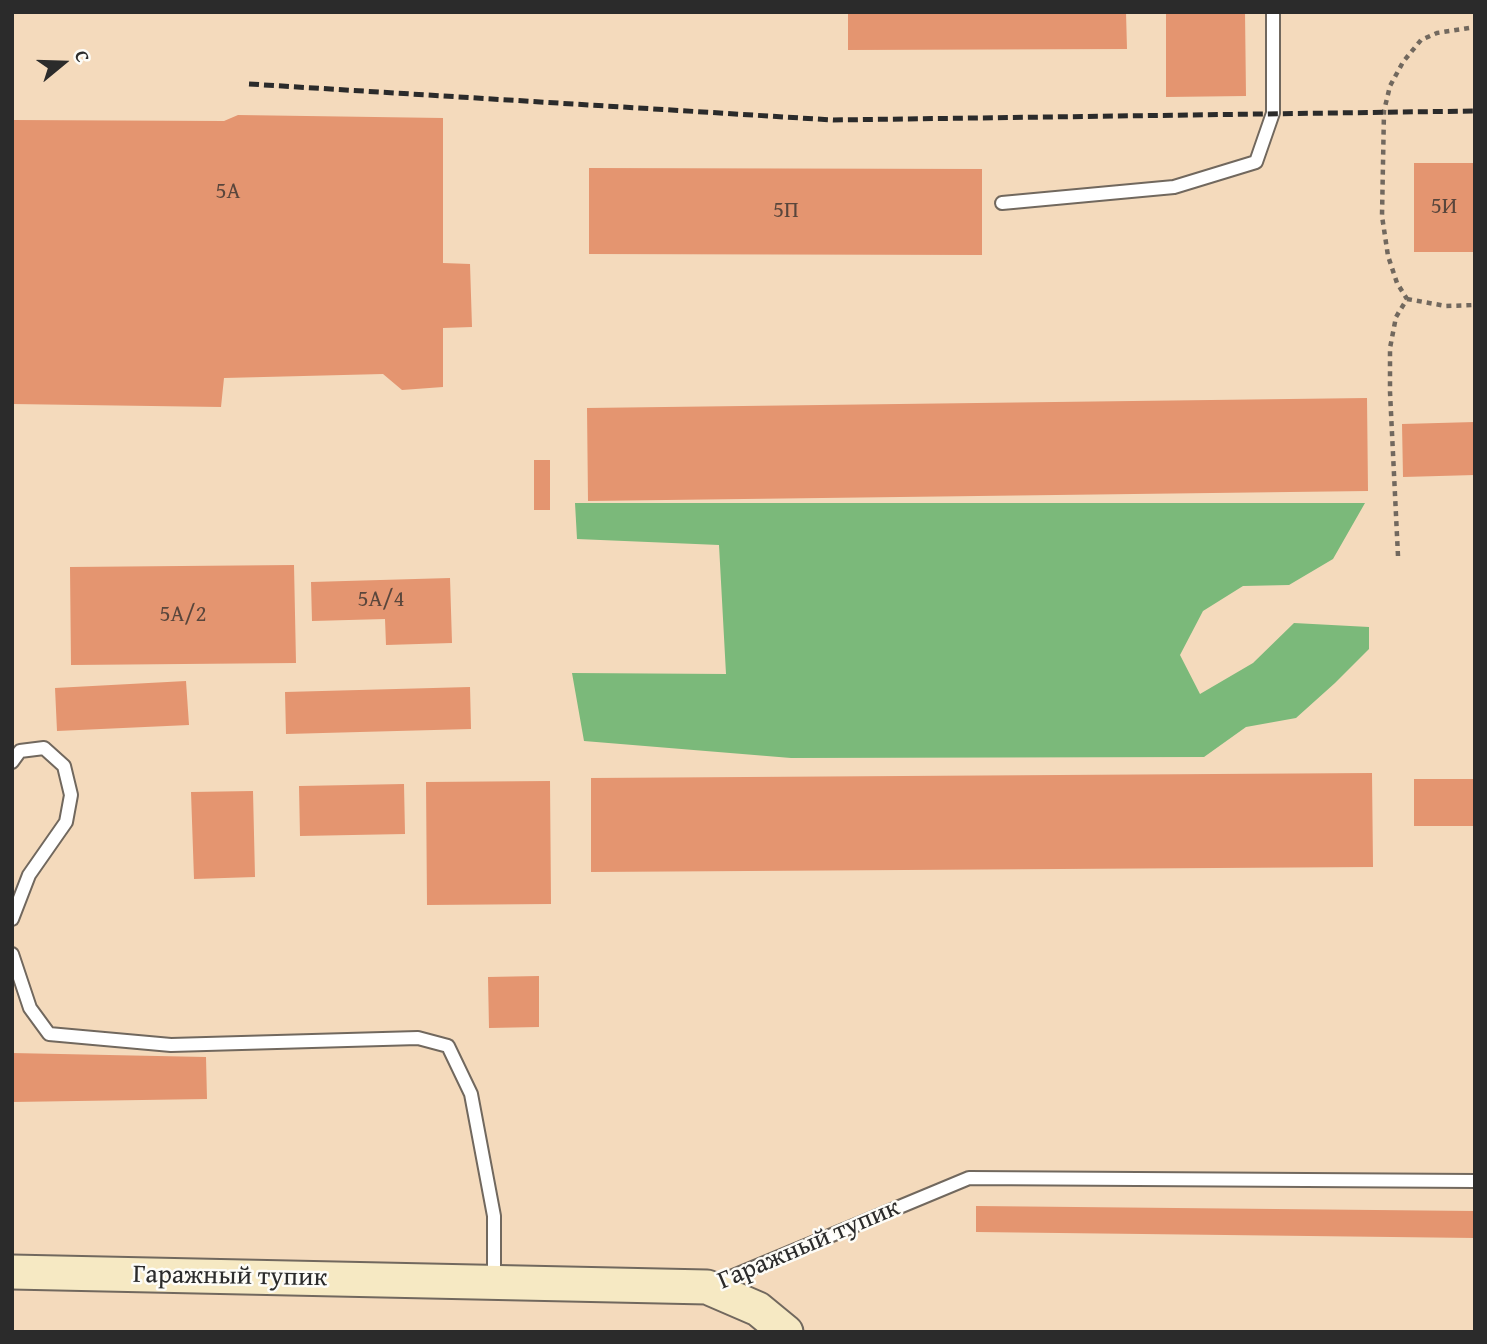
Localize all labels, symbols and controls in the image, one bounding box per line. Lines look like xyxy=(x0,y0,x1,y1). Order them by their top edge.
north arrow xyxy=(28,28,98,98)
text: С xyxy=(68,47,98,66)
house number: 5А xyxy=(215,178,241,206)
house number: 5И xyxy=(1431,193,1457,221)
house number: 5П xyxy=(773,197,799,225)
house number: 5А/4 xyxy=(358,586,404,614)
house number: 5А/2 xyxy=(160,601,206,629)
street label: Гаражный тупик xyxy=(713,1193,905,1297)
street label: Гаражный тупик xyxy=(133,1260,327,1294)

